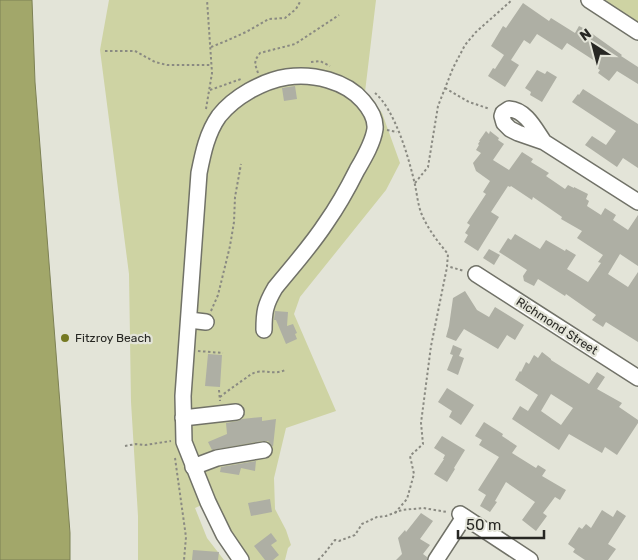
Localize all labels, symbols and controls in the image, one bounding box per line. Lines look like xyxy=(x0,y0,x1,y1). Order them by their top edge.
north arrow xyxy=(568,20,618,70)
text: N xyxy=(577,25,595,45)
street label: Richmond Street xyxy=(514,294,601,358)
place label: Fitzroy Beach xyxy=(75,331,151,345)
marker: Fitzroy Beach xyxy=(59,332,71,344)
scale bar xyxy=(458,508,544,540)
text: 50 m xyxy=(466,516,501,534)

